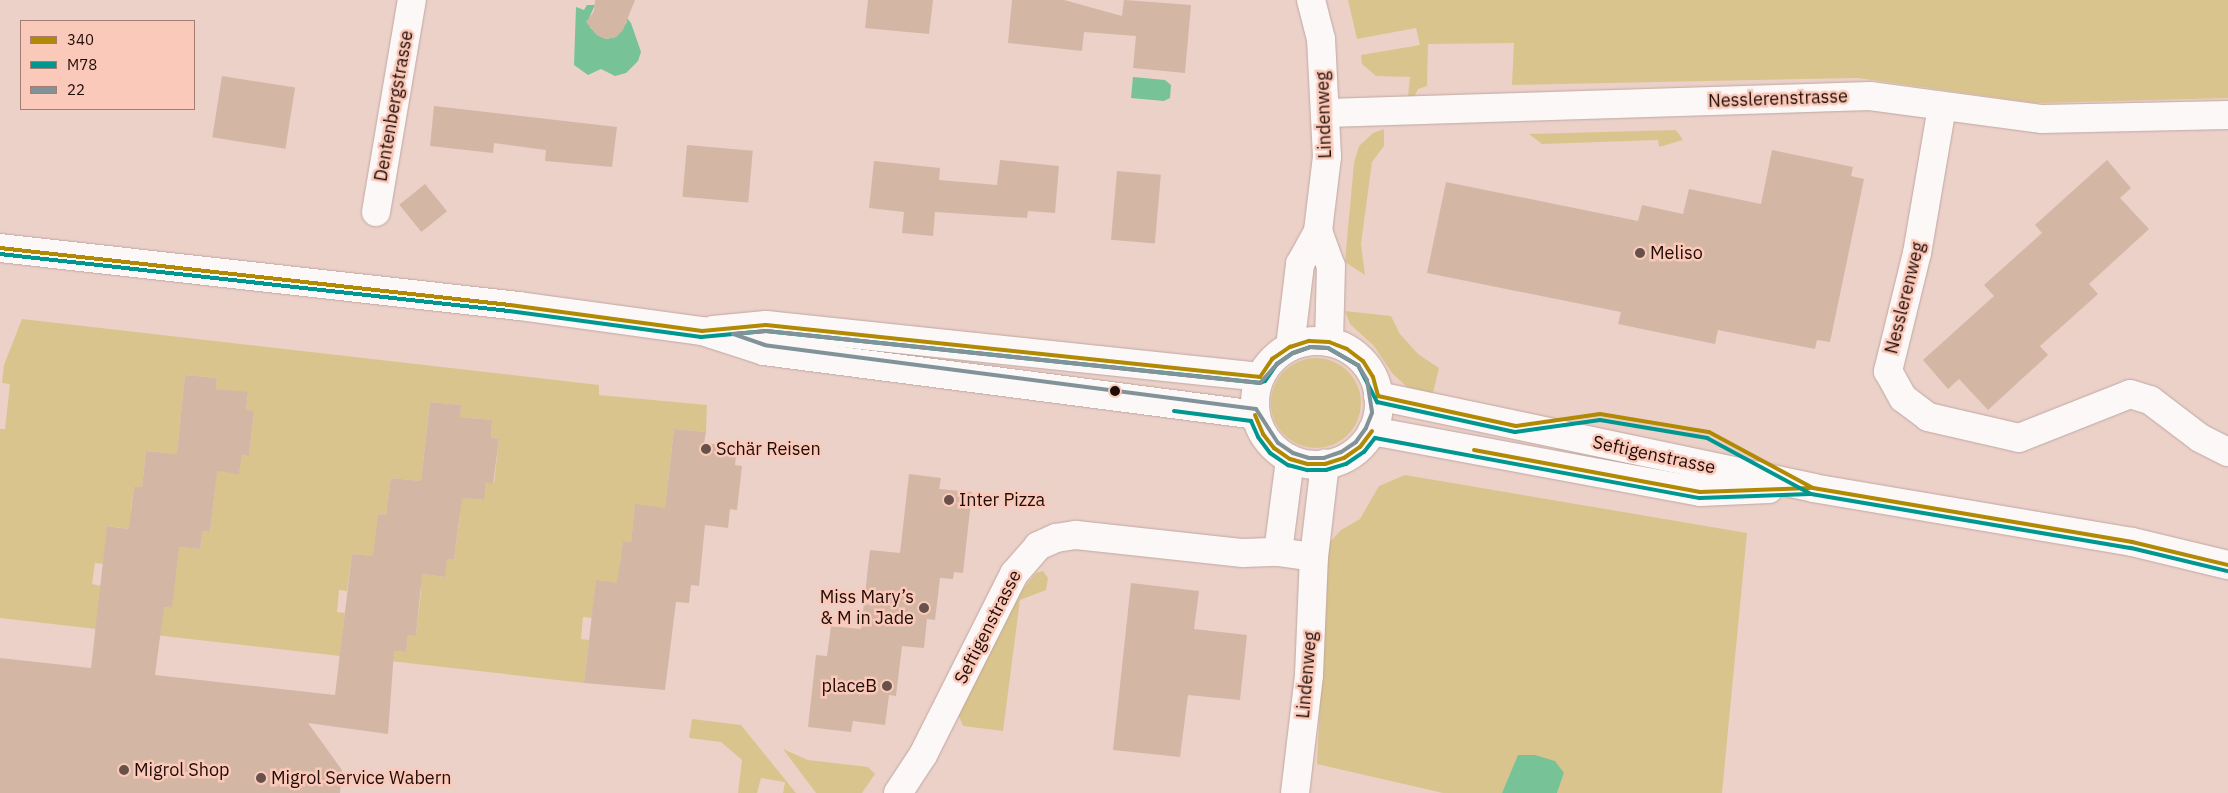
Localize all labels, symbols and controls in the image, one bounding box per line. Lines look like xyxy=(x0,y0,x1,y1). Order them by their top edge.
legend xyxy=(20,20,195,110)
street label: Dentenbergstrasse xyxy=(370,29,418,183)
text: 340 xyxy=(67,30,94,49)
text: M78 xyxy=(67,55,97,74)
street label: Lindenweg xyxy=(1312,71,1336,159)
text: 22 xyxy=(67,80,85,99)
street label: Nesslerenstrasse xyxy=(1708,86,1848,112)
street label: Nesslerenweg xyxy=(1881,240,1929,356)
place label: Meliso xyxy=(1650,242,1703,264)
marker: Meliso xyxy=(1634,247,1646,259)
unlabelled marker xyxy=(1110,386,1120,396)
street label: Seftigenstrasse xyxy=(1591,431,1717,479)
place label: Schär Reisen xyxy=(716,438,821,460)
marker: Schär Reisen xyxy=(700,443,712,455)
place label: Inter Pizza xyxy=(959,489,1045,511)
marker: Inter Pizza xyxy=(943,494,955,506)
street label: Seftigenstrasse xyxy=(950,566,1026,688)
place label: Miss Mary’s & M in Jade xyxy=(820,587,914,630)
marker: Miss Mary’s & M in Jade xyxy=(918,602,930,614)
street label: Lindenweg xyxy=(1292,631,1322,719)
place label: placeB xyxy=(821,675,877,697)
marker: placeB xyxy=(881,680,893,692)
place label: Migrol Shop xyxy=(134,759,230,781)
marker: Migrol Shop xyxy=(118,764,130,776)
place label: Migrol Service Wabern xyxy=(271,767,452,789)
marker: Migrol Service Wabern xyxy=(255,772,267,784)

